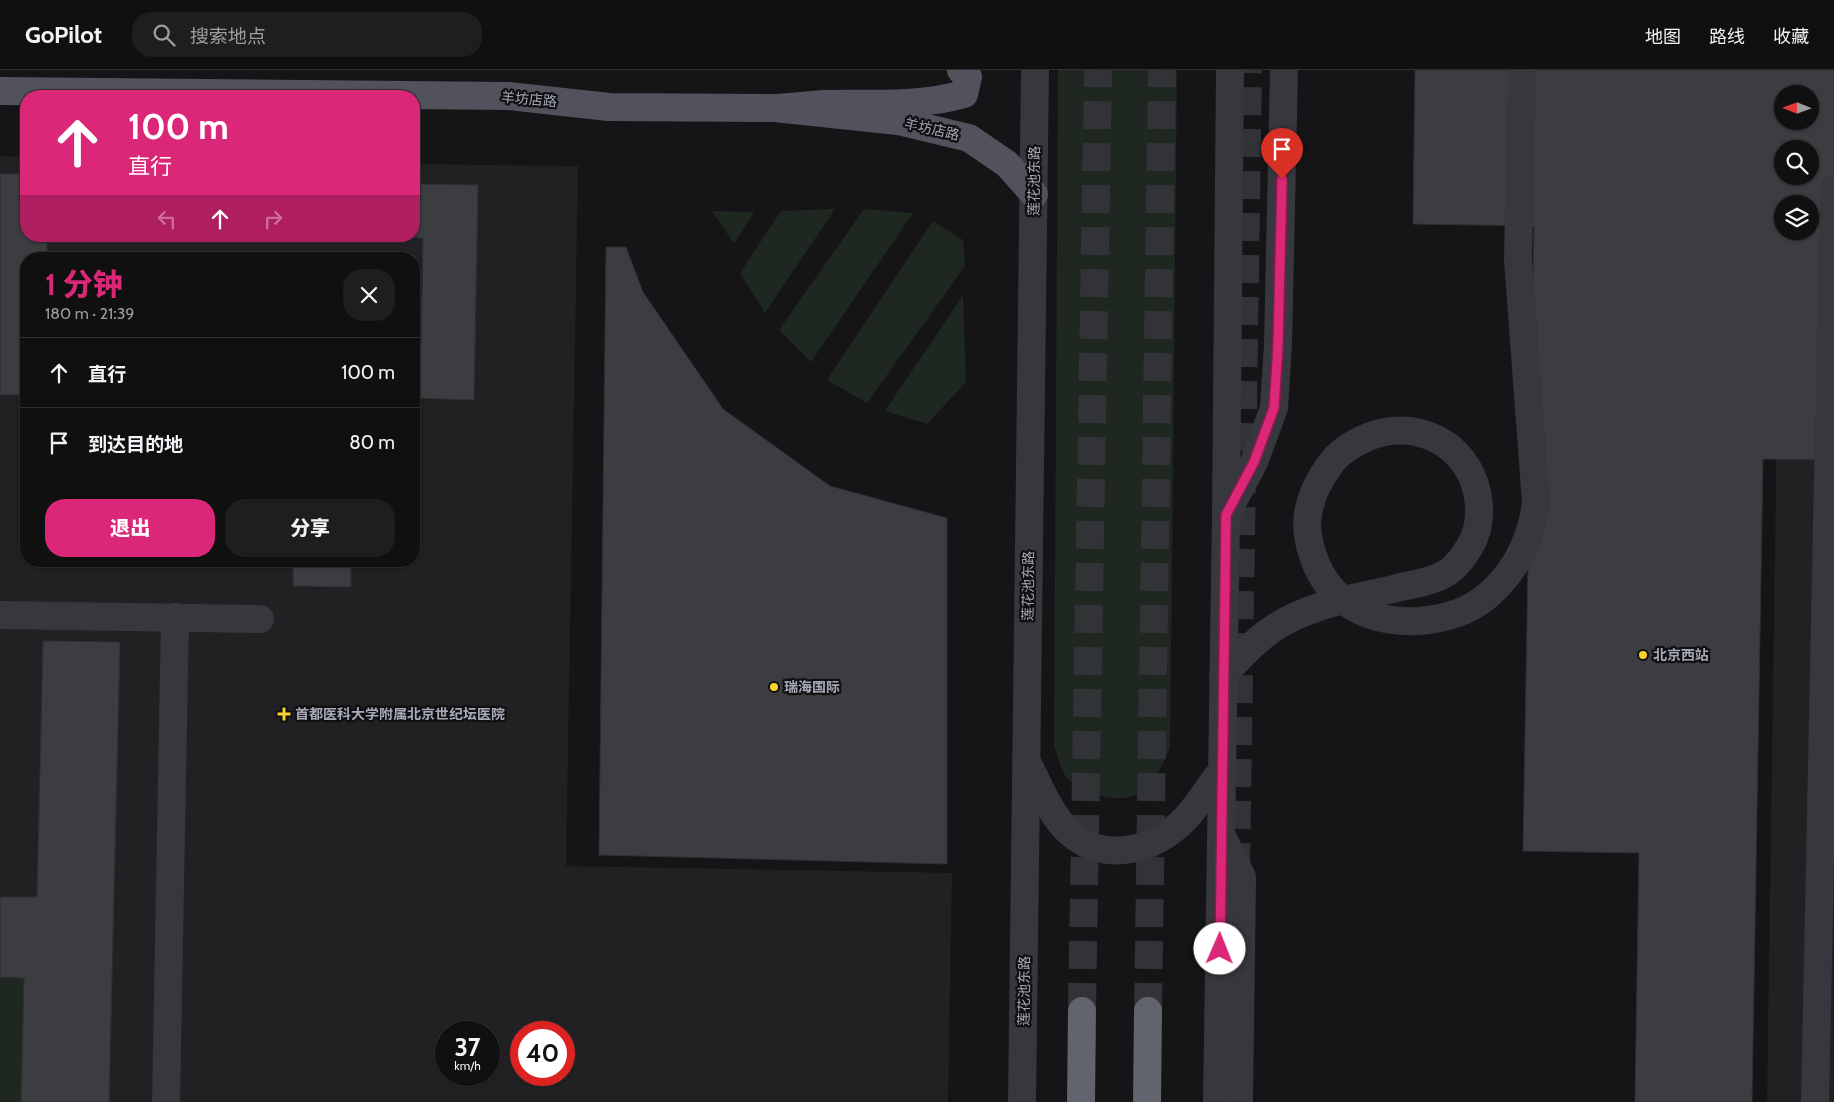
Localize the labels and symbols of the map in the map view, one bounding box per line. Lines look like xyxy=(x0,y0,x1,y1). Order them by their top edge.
north arrow xyxy=(1774,85,1819,130)
street label: 羊坊店路 xyxy=(500,88,558,110)
street label: 羊坊店路 xyxy=(903,114,961,144)
pin xyxy=(1261,128,1303,179)
street label: 莲花池东路 xyxy=(1024,146,1044,216)
street label: 莲花池东路 xyxy=(1018,551,1038,621)
place label: 北京西站 xyxy=(1653,646,1709,664)
marker: 北京西站 xyxy=(1637,649,1649,661)
place label: 瑞海国际 xyxy=(784,678,840,696)
marker: 瑞海国际 xyxy=(768,681,780,693)
place label: 首都医科大学附属北京世纪坛医院 xyxy=(295,705,505,723)
marker: 首都医科大学附属北京世纪坛医院 xyxy=(277,707,291,721)
position arrow xyxy=(1193,922,1245,974)
street label: 莲花池东路 xyxy=(1014,956,1034,1026)
speed limit sign: 40 xyxy=(510,1021,575,1086)

